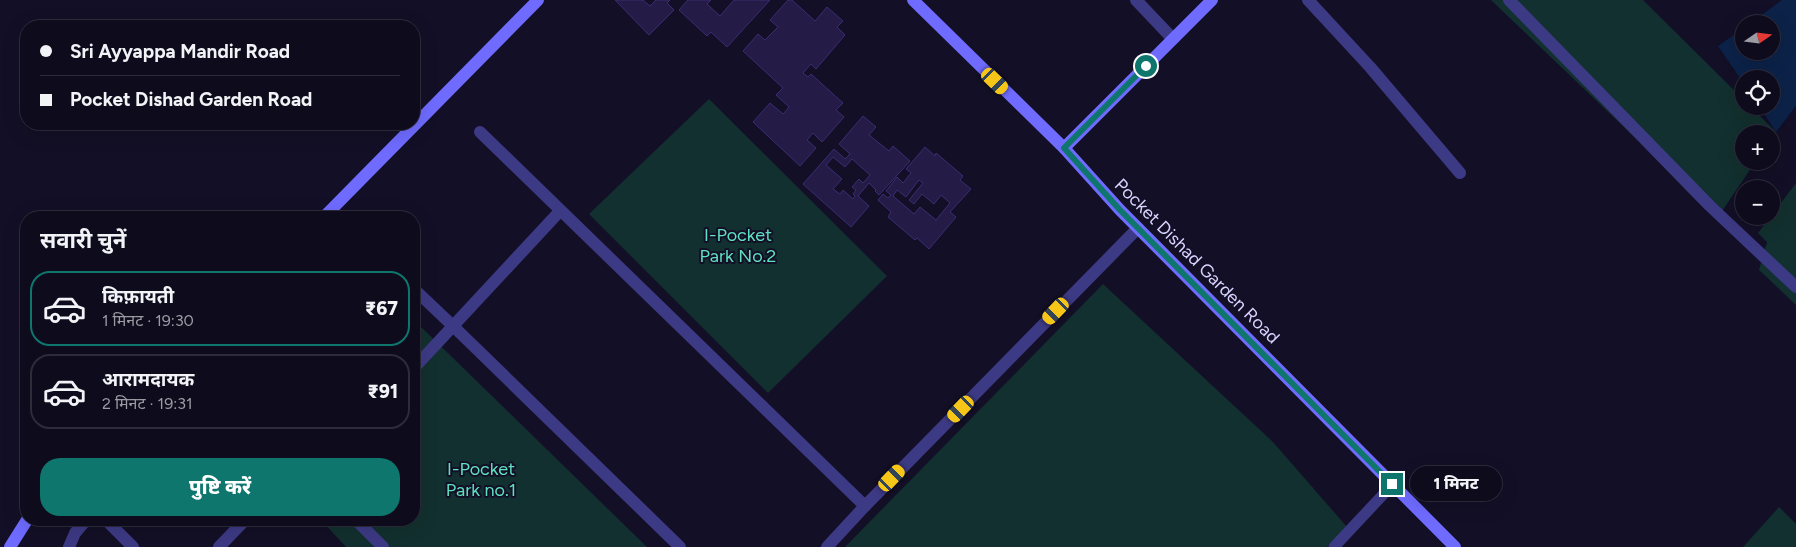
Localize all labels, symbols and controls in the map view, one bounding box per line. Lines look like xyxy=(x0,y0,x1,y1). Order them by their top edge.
north arrow xyxy=(1735,15,1780,60)
map controls xyxy=(1735,15,1780,225)
text: Sri Ayyappa Mandir Road xyxy=(70,40,290,63)
route start xyxy=(1135,55,1157,77)
car xyxy=(978,65,1011,97)
button: locate xyxy=(1735,70,1780,115)
text: Pocket Dishad Garden Road xyxy=(70,88,312,111)
button: + xyxy=(1735,125,1780,170)
street label: Pocket Dishad Garden Road xyxy=(1110,174,1284,348)
button: − xyxy=(1735,180,1780,225)
park label: I-Pocket Park No.2 xyxy=(700,224,776,267)
text: सवारी चुनें xyxy=(40,227,126,254)
text: किफ़ायती xyxy=(102,285,174,308)
icon: car xyxy=(42,286,87,331)
car xyxy=(1040,295,1071,327)
text: ₹67 xyxy=(365,297,398,320)
text: 1 मिनट · 19:30 xyxy=(102,311,194,330)
text: आरामदायक xyxy=(102,368,194,391)
icon: car xyxy=(42,369,87,414)
text: ₹91 xyxy=(368,380,398,403)
car xyxy=(945,393,976,425)
text: 2 मिनट · 19:31 xyxy=(102,394,193,413)
button: पुष्टि करें xyxy=(40,458,400,516)
park label: I-Pocket Park no.1 xyxy=(446,458,516,501)
car xyxy=(876,462,907,494)
callout: 1 मिनट xyxy=(1410,466,1502,502)
route end xyxy=(1381,473,1403,495)
text: 1 मिनट xyxy=(1433,474,1479,493)

